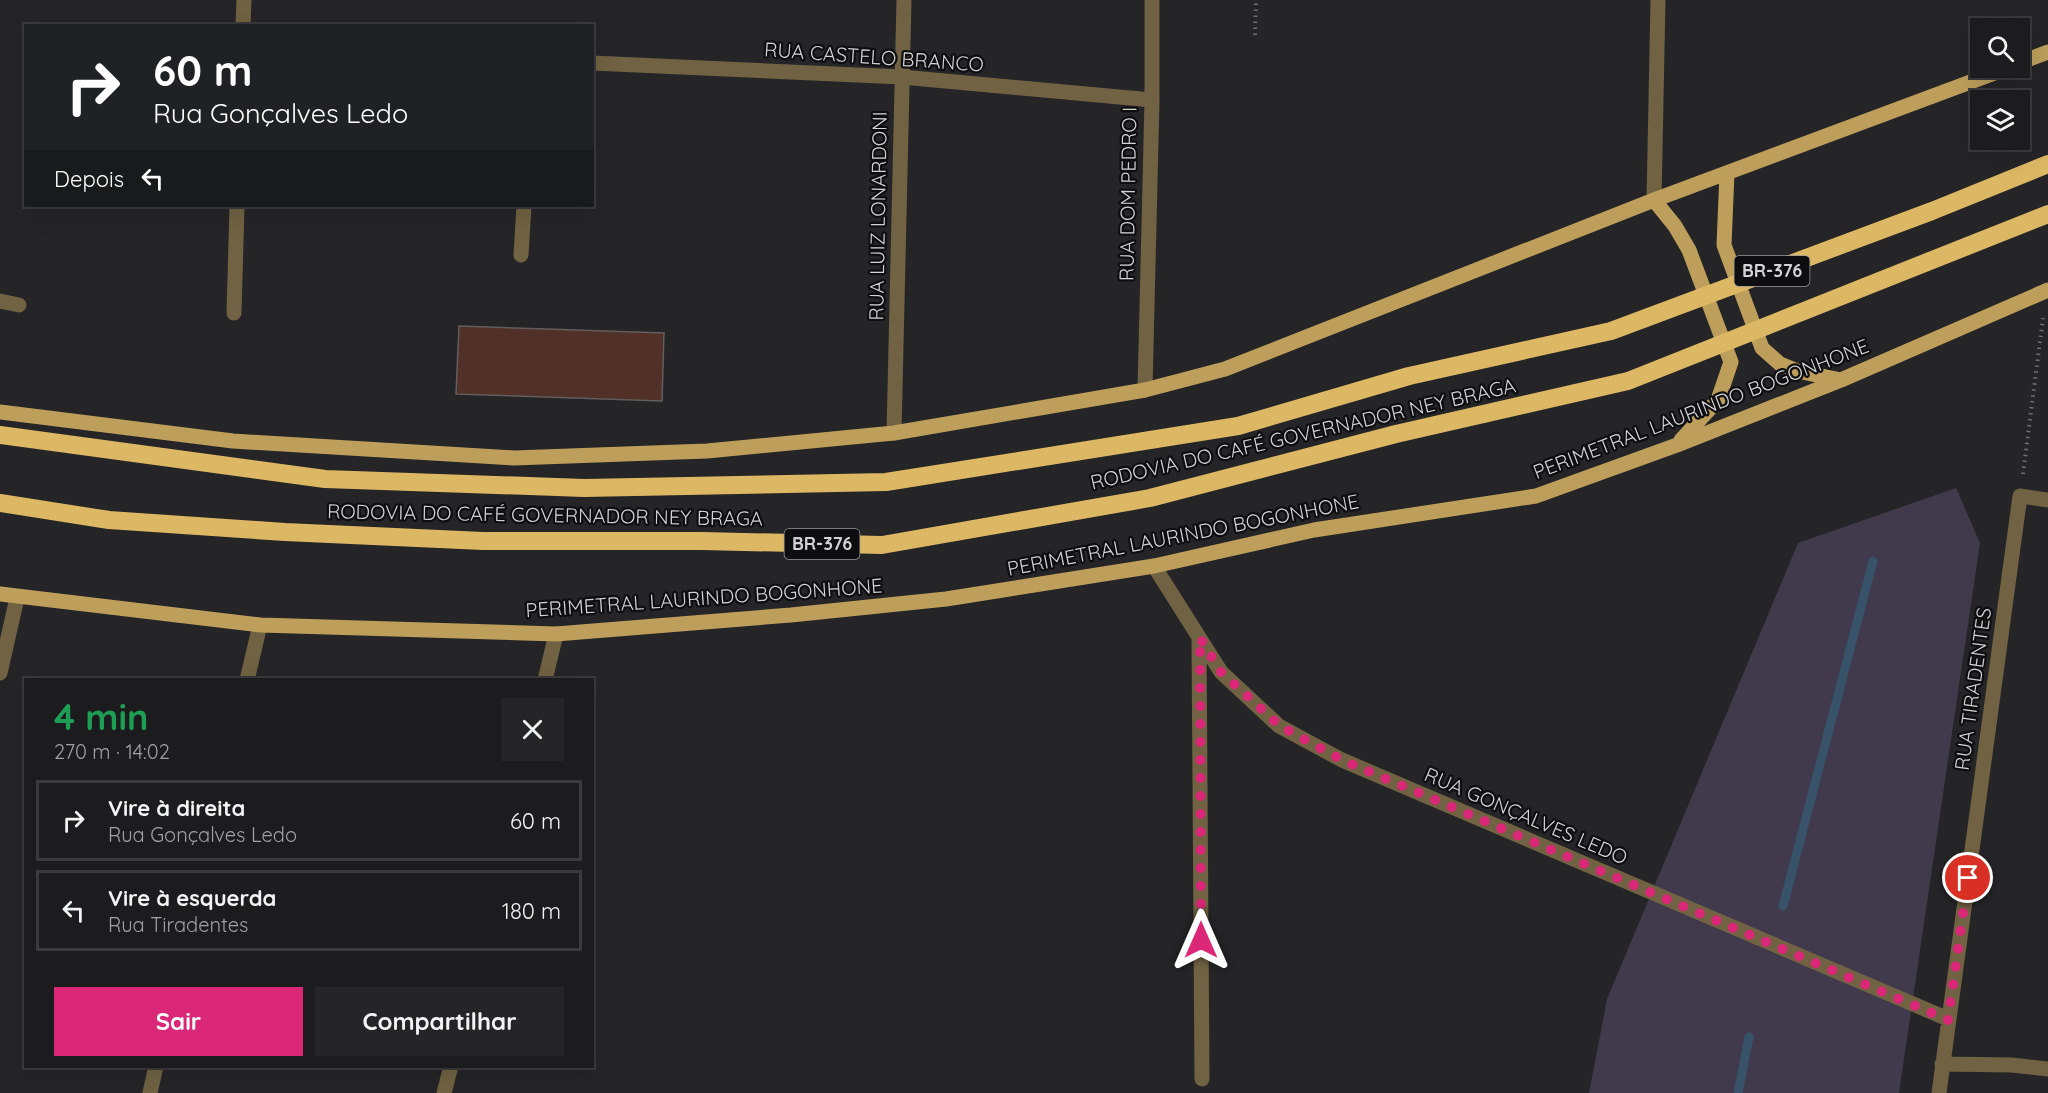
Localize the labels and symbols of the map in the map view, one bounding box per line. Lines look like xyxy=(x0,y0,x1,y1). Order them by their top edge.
street label: RUA CASTELO BRANCO xyxy=(763,36,985,77)
street label: RUA DOM PEDRO I xyxy=(1113,107,1142,281)
street label: RUA LUIZ LONARDONI xyxy=(863,111,892,321)
road number: BR-376 xyxy=(1734,256,1810,286)
street label: PERIMETRAL LAURINDO BOGONHONE xyxy=(1529,333,1872,484)
street label: RODOVIA DO CAFÉ GOVERNADOR NEY BRAGA xyxy=(1088,372,1518,495)
street label: PERIMETRAL LAURINDO BOGONHONE xyxy=(1005,488,1361,581)
street label: RODOVIA DO CAFÉ GOVERNADOR NEY BRAGA xyxy=(327,498,763,531)
road number: BR-376 xyxy=(784,529,860,559)
street label: PERIMETRAL LAURINDO BOGONHONE xyxy=(525,573,883,622)
street label: RUA TIRADENTES xyxy=(1949,606,1996,772)
street label: RUA GONÇALVES LEDO xyxy=(1421,761,1632,870)
pin xyxy=(1942,852,1993,903)
position arrow xyxy=(1169,908,1233,972)

